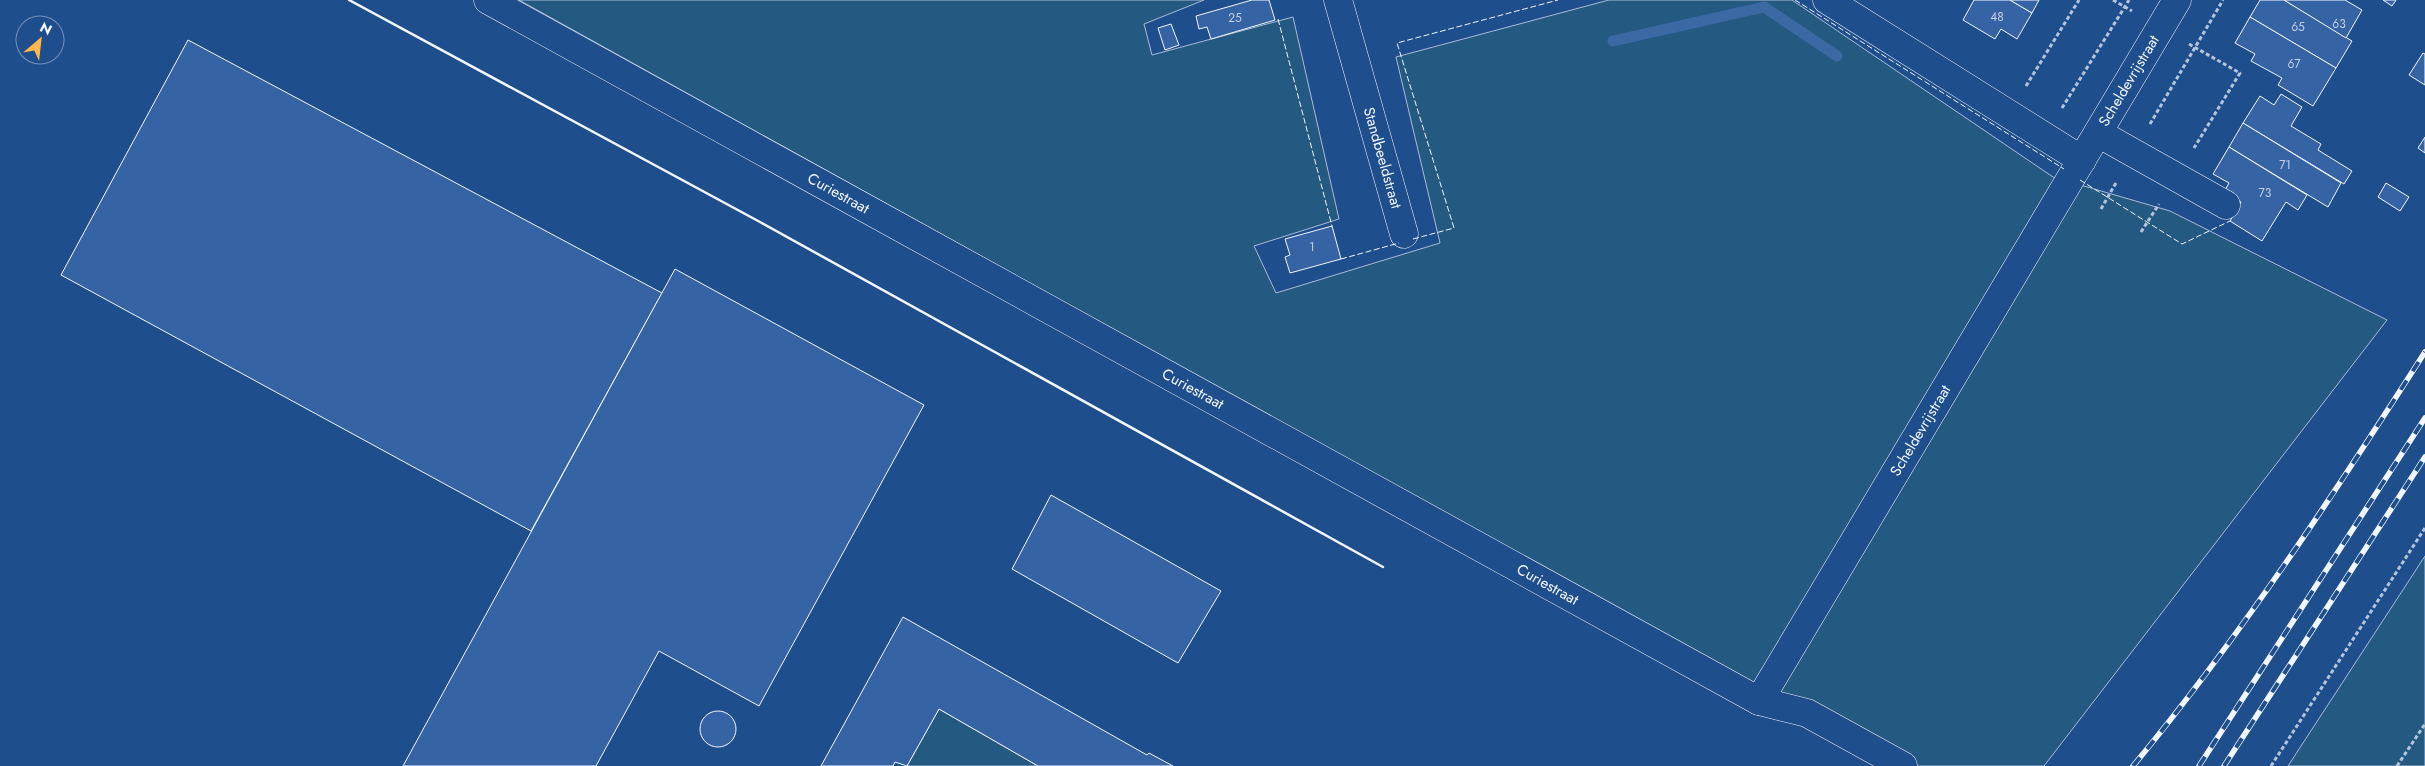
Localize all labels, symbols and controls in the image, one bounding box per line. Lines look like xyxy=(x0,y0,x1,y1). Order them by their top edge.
house number: 48 xyxy=(1990,8,2004,26)
house number: 25 xyxy=(1228,9,1242,27)
north arrow xyxy=(15,15,65,65)
house number: 63 xyxy=(2332,15,2346,33)
text: N xyxy=(36,17,56,40)
house number: 65 xyxy=(2291,18,2305,36)
street label: Scheldevrijstraat xyxy=(2093,31,2165,131)
house number: 67 xyxy=(2287,55,2301,73)
street label: Standbeeldstraat xyxy=(1358,105,1407,211)
house number: 71 xyxy=(2279,156,2291,174)
street label: Curiestraat xyxy=(803,167,874,219)
house number: 73 xyxy=(2259,184,2272,202)
house number: 1 xyxy=(1309,238,1315,256)
street label: Curiestraat xyxy=(1158,363,1228,415)
street label: Scheldevrijstraat xyxy=(1885,380,1956,480)
street label: Curiestraat xyxy=(1513,558,1583,611)

